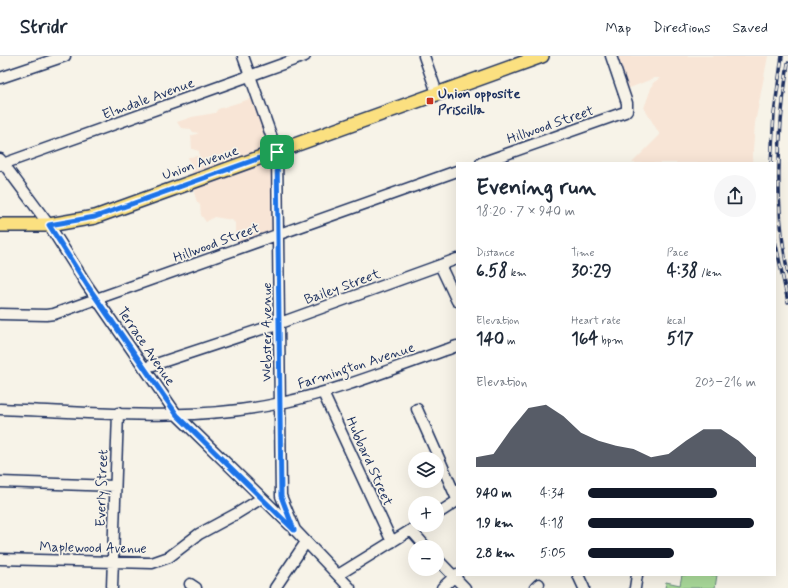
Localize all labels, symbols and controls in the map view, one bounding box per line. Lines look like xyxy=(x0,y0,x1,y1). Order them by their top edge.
text: Stridr xyxy=(20,15,67,40)
text: Map xyxy=(605,19,631,37)
text: Directions xyxy=(653,19,711,37)
text: Saved xyxy=(733,19,768,37)
street label: Elmdale Avenue xyxy=(100,74,197,124)
place label: Union opposite Priscilla xyxy=(438,85,520,119)
marker: Union opposite Priscilla xyxy=(425,96,435,106)
street label: Hillwood Street xyxy=(505,102,596,148)
pin xyxy=(260,135,294,169)
street label: Union Avenue xyxy=(160,141,241,184)
icon: arrive xyxy=(266,141,288,163)
text: Evening run xyxy=(476,174,596,202)
button: share xyxy=(714,175,756,217)
text: 18:20 · 7 × 940 m xyxy=(476,203,575,220)
street label: Hillwood Street xyxy=(171,219,262,267)
text: Distance xyxy=(476,246,515,260)
text: Time xyxy=(571,246,594,260)
text: Pace xyxy=(667,246,689,260)
text: 6.58 xyxy=(476,260,508,282)
text: 30:29 xyxy=(571,260,612,282)
text: 4:38 xyxy=(667,260,698,282)
street label: Bailey Street xyxy=(302,265,384,309)
text: km xyxy=(508,266,527,280)
text: /km xyxy=(698,266,722,280)
street label: Webster Avenue xyxy=(258,282,276,382)
street label: Terrace Avenue xyxy=(113,304,179,389)
text: Elevation xyxy=(476,314,519,328)
text: Heart rate xyxy=(571,314,621,328)
text: kcal xyxy=(667,314,685,328)
text: 140 xyxy=(476,328,504,350)
text: 164 xyxy=(571,328,598,350)
text: 517 xyxy=(667,328,694,350)
text: m xyxy=(504,334,516,348)
text: bpm xyxy=(598,334,623,348)
street label: Farmington Avenue xyxy=(295,338,418,395)
text: Elevation xyxy=(476,374,527,391)
text: 203–216 m xyxy=(695,374,756,391)
street label: Hubbard Street xyxy=(341,414,397,509)
street label: Everly Street xyxy=(92,449,112,527)
map controls xyxy=(408,452,444,576)
button: layers xyxy=(408,452,444,488)
text: 940 m xyxy=(476,485,512,502)
text: 4:34 xyxy=(540,485,565,502)
button: + xyxy=(408,496,444,532)
text: 1.9 km xyxy=(476,515,513,532)
text: 4:18 xyxy=(540,515,564,532)
street label: Maplewood Avenue xyxy=(39,538,147,558)
button: − xyxy=(408,540,444,576)
text: 2.8 km xyxy=(476,545,515,562)
text: 5:05 xyxy=(540,545,565,562)

